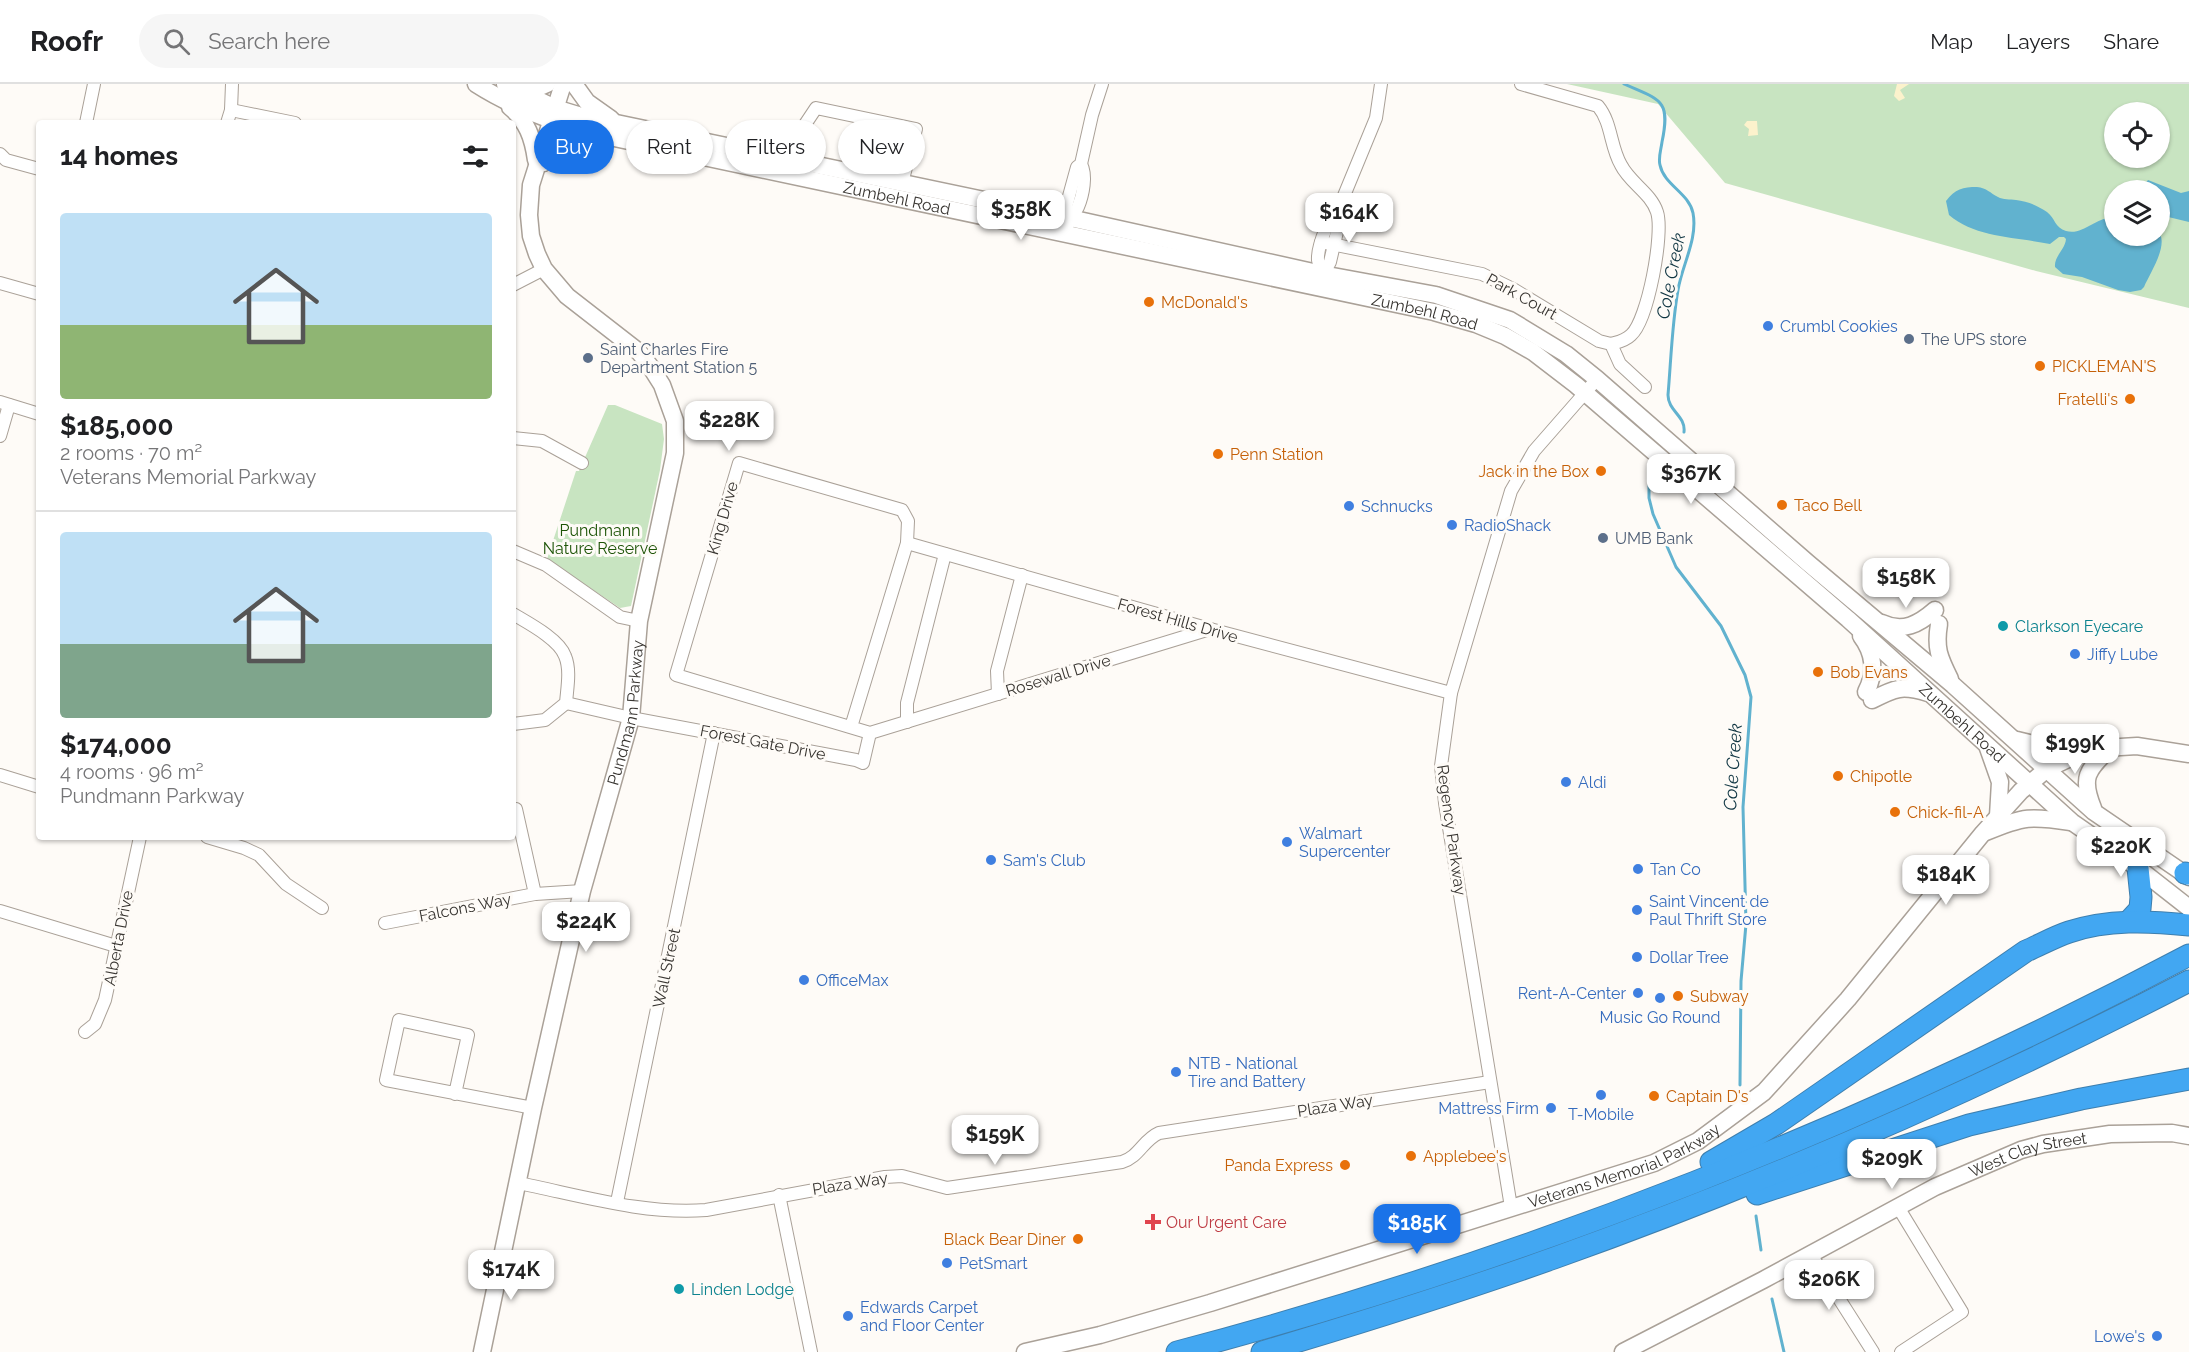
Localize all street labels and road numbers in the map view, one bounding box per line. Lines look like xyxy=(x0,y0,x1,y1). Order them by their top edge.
street label: Zumbehl Road xyxy=(841,178,952,219)
street label: Park Court xyxy=(1483,269,1561,324)
street label: Zumbehl Road xyxy=(1370,290,1480,334)
street label: King Drive xyxy=(703,479,742,557)
street label: Forest Hills Drive xyxy=(1115,594,1240,647)
street label: Pundmann Parkway xyxy=(603,639,647,787)
street label: Rosewall Drive xyxy=(1003,651,1113,700)
street label: Zumbehl Road xyxy=(1915,679,2009,767)
street label: Forest Gate Drive xyxy=(699,721,827,764)
street label: Regency Parkway xyxy=(1433,763,1470,897)
street label: Alberta Drive xyxy=(100,889,137,987)
street label: Falcons Way xyxy=(417,889,513,926)
street label: Wall Street xyxy=(649,926,684,1010)
street label: Plaza Way xyxy=(1296,1090,1375,1121)
street label: Veterans Memorial Parkway xyxy=(1526,1119,1724,1212)
street label: West Clay Street xyxy=(1966,1129,2089,1181)
street label: Plaza Way xyxy=(811,1168,890,1199)

